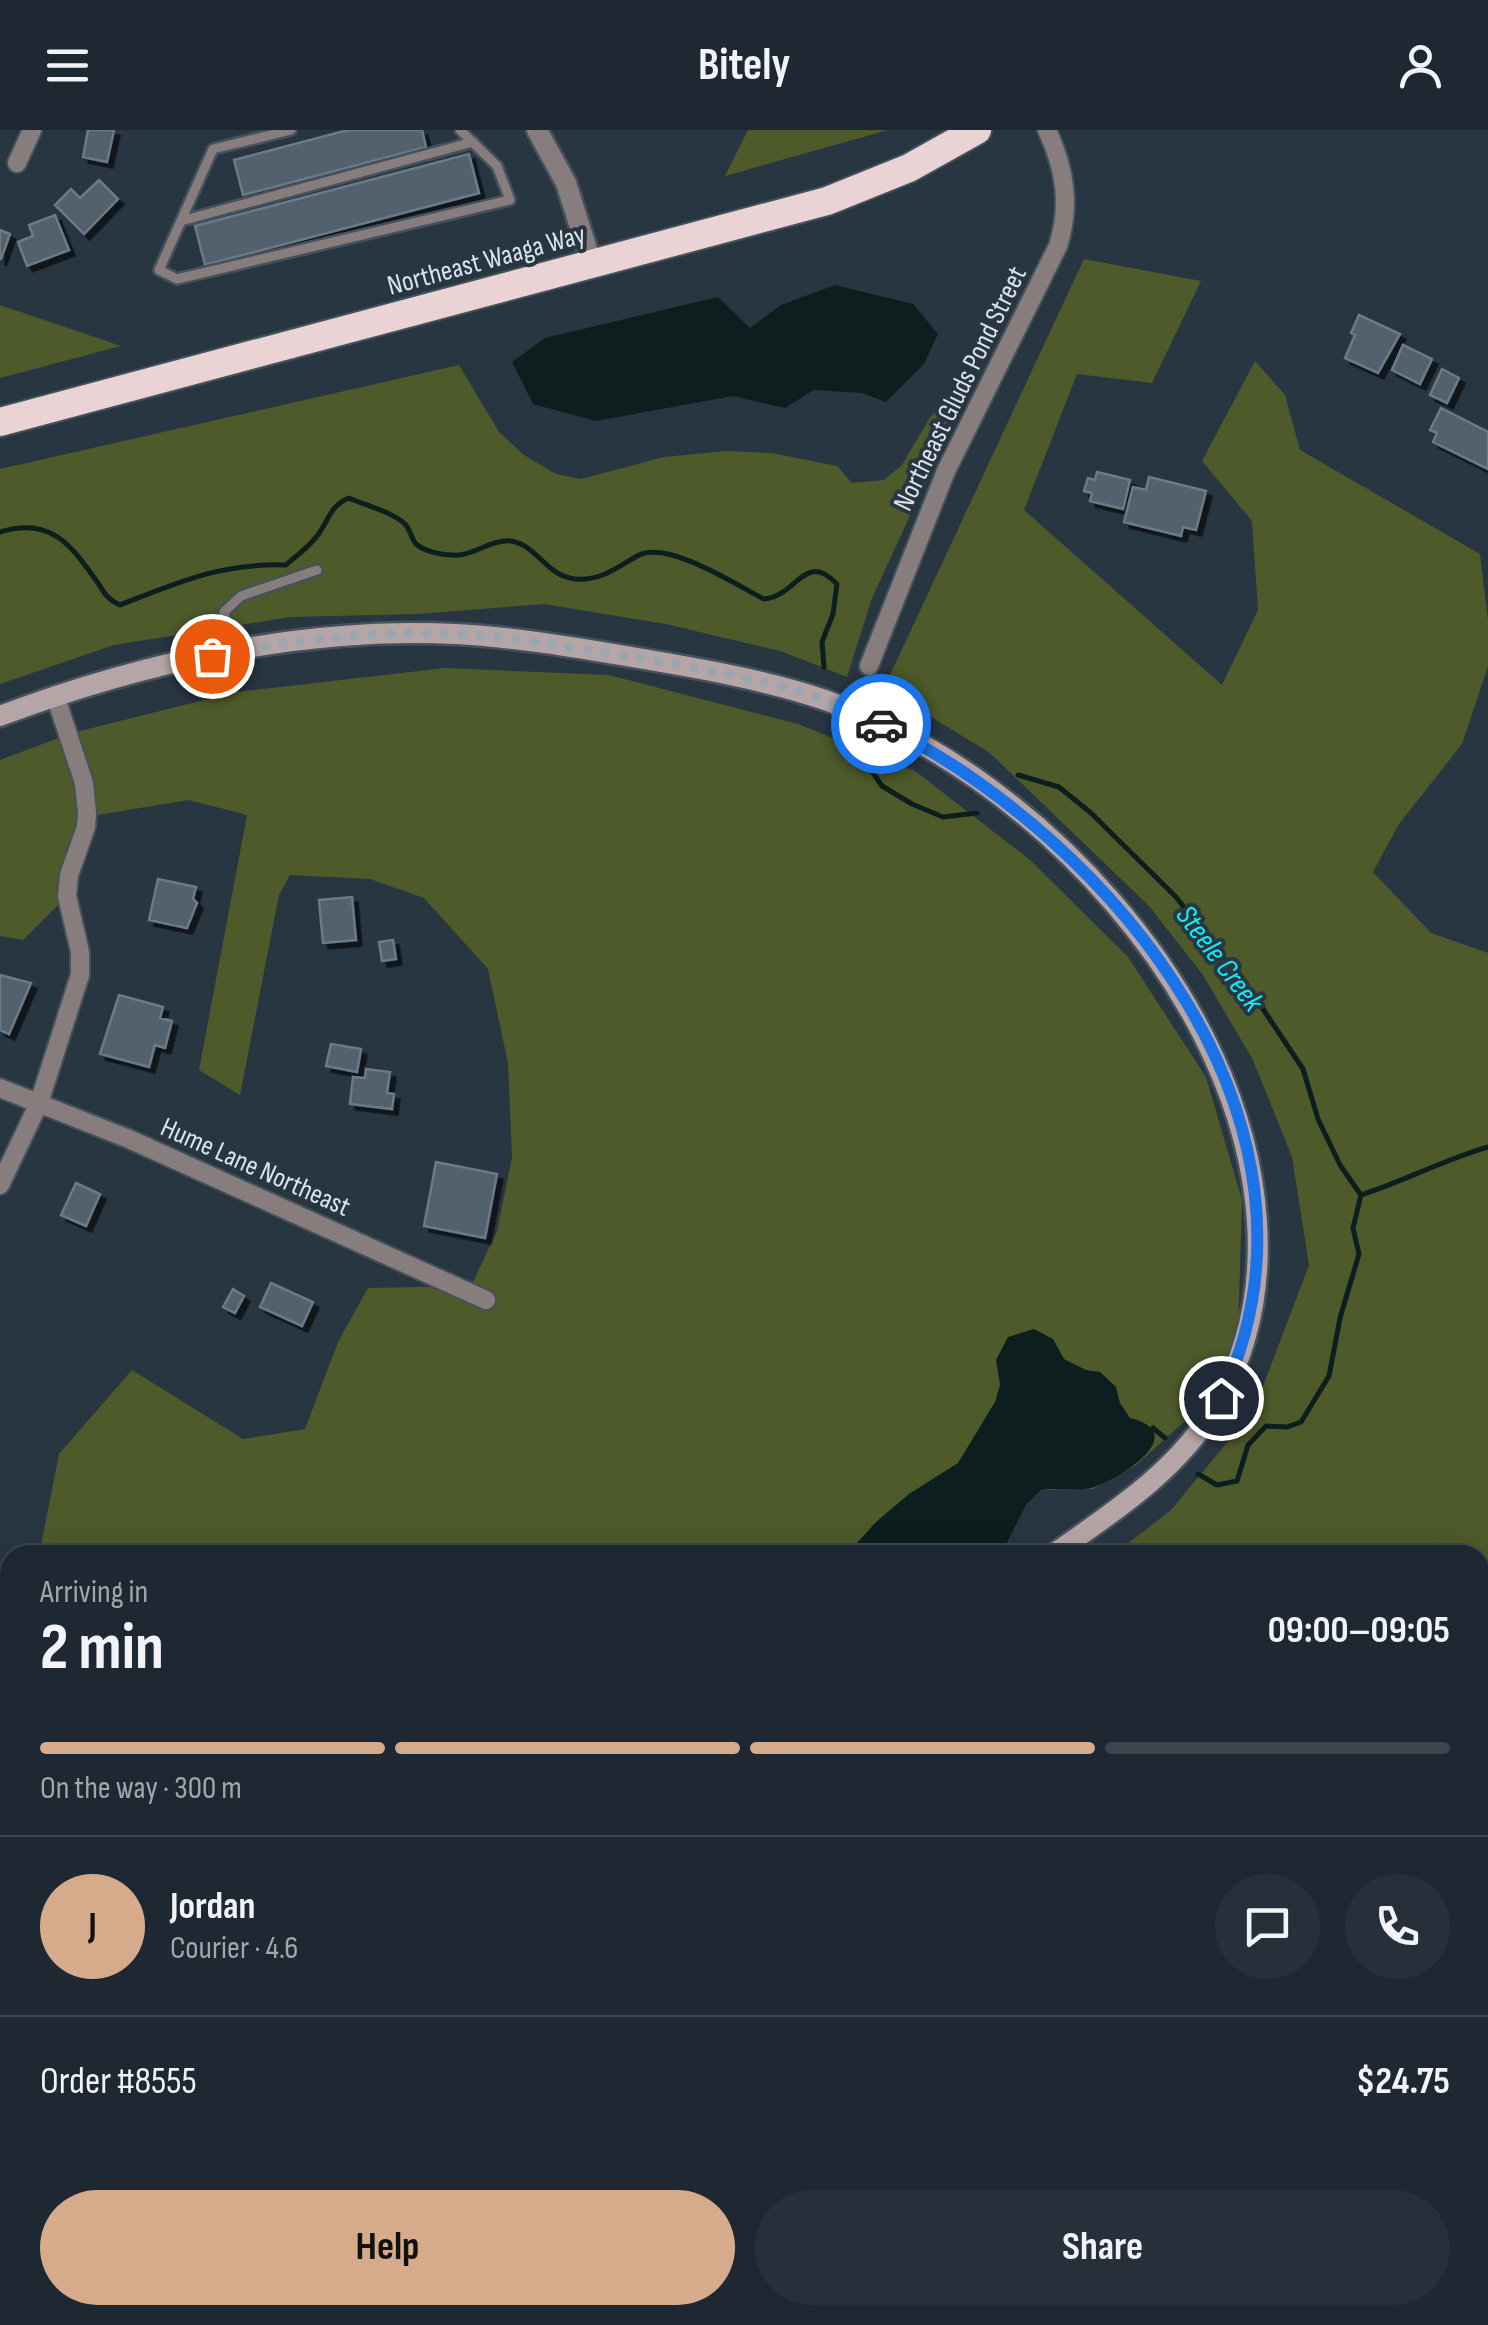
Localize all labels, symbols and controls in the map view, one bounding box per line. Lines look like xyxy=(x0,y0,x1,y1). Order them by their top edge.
icon: menu xyxy=(40,38,95,93)
text: Bitely xyxy=(698,38,790,93)
icon: person xyxy=(1393,38,1448,93)
street label: Northeast Waaga Way xyxy=(384,218,589,303)
street label: Northeast Gluds Pond Street xyxy=(887,261,1034,516)
pin xyxy=(170,614,255,699)
icon: bag xyxy=(185,629,240,684)
courier xyxy=(831,674,931,774)
icon: car xyxy=(854,697,909,752)
water label: Steele Creek xyxy=(1168,899,1271,1019)
street label: Hume Lane Northeast xyxy=(156,1111,355,1224)
pin xyxy=(1179,1356,1264,1441)
icon: home xyxy=(1194,1371,1249,1426)
text: Arriving in xyxy=(40,1573,148,1612)
text: 09:00–09:05 xyxy=(1268,1608,1450,1653)
text: 2 min xyxy=(40,1610,164,1688)
text: On the way · 300 m xyxy=(40,1769,242,1808)
button: chat xyxy=(1215,1874,1320,1979)
button: phone xyxy=(1345,1874,1450,1979)
text: Jordan xyxy=(170,1884,255,1929)
text: J xyxy=(88,1904,97,1949)
text: Courier · 4.6 xyxy=(170,1929,298,1968)
text: Order #8555 xyxy=(40,2059,197,2104)
text: $24.75 xyxy=(1356,2059,1450,2104)
button: Help xyxy=(40,2190,735,2305)
button: Share xyxy=(755,2190,1450,2305)

